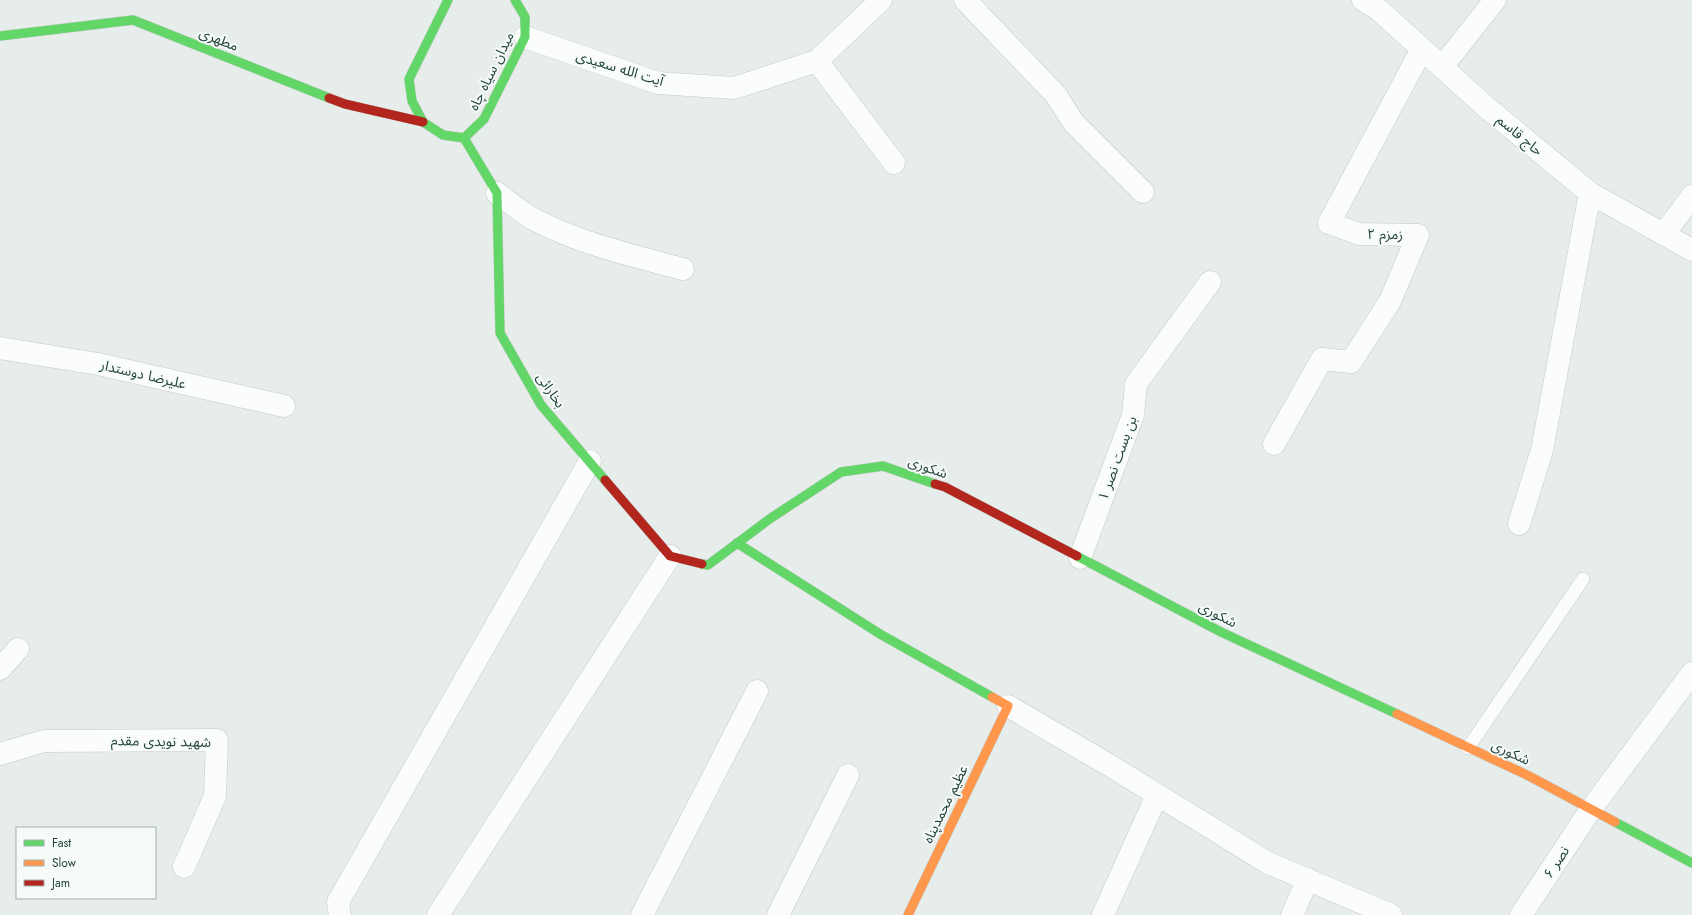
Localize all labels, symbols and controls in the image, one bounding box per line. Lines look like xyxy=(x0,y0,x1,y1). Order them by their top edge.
street label: مطهری xyxy=(196,22,242,56)
street label: میدان سیاه چاه xyxy=(463,28,519,114)
street label: آیت الله سعیدی xyxy=(574,45,667,91)
street label: حاج قاسم xyxy=(1492,110,1547,161)
street label: زمزم ۲ xyxy=(1367,224,1403,245)
street label: علیرضا دوستدار xyxy=(97,354,188,394)
street label: بخارائی xyxy=(532,368,570,412)
street label: بن بست نصر ۱ xyxy=(1093,413,1142,503)
street label: شکوری xyxy=(906,451,950,483)
street label: شکوری xyxy=(1195,596,1241,632)
street label: شهید نویدی مقدم xyxy=(111,730,211,753)
street label: شکوری xyxy=(1488,734,1534,770)
street label: عظیم محمدپناه xyxy=(917,762,973,847)
legend xyxy=(16,827,156,899)
text: Fast xyxy=(52,834,71,852)
street label: نصر ۶ xyxy=(1538,842,1574,882)
text: Slow xyxy=(52,854,77,872)
text: Jam xyxy=(50,874,70,892)

